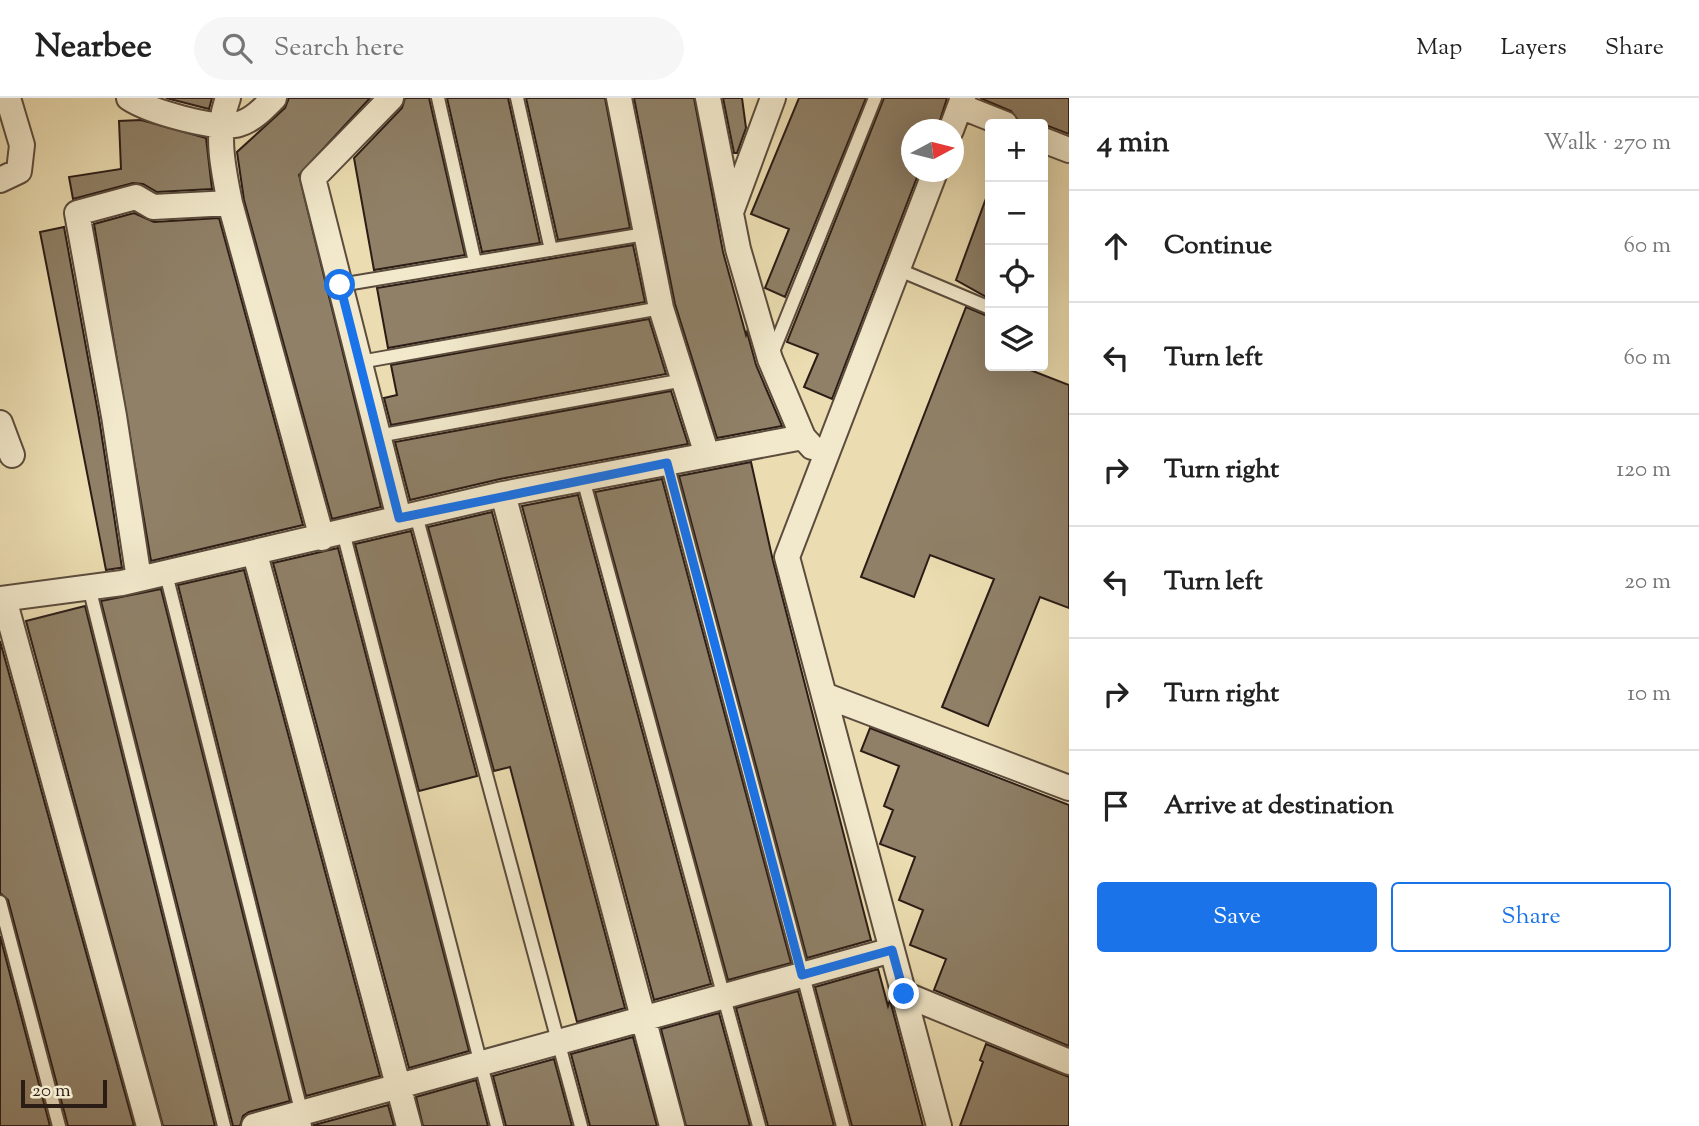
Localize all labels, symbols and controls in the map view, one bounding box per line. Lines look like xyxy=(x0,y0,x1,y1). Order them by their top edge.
search box xyxy=(194,17,684,80)
text: Nearbee xyxy=(35,24,152,72)
icon: search xyxy=(218,29,256,67)
text: Search here xyxy=(274,30,404,67)
text: Map xyxy=(1416,31,1462,65)
text: Layers xyxy=(1500,31,1567,65)
text: Share xyxy=(1605,31,1664,65)
north arrow xyxy=(901,119,964,182)
map controls xyxy=(985,119,1048,371)
button: + xyxy=(985,119,1048,182)
text: 4 min xyxy=(1097,122,1170,165)
text: Walk · 270 m xyxy=(1543,127,1671,160)
button: − xyxy=(985,182,1048,245)
icon: ahead xyxy=(1097,227,1135,265)
text: Continue xyxy=(1164,228,1272,265)
text: 60 m xyxy=(1623,230,1671,263)
button: locate xyxy=(985,245,1048,308)
route start xyxy=(324,269,355,300)
button: layers xyxy=(985,308,1048,371)
icon: left xyxy=(1097,339,1135,377)
text: Turn left xyxy=(1164,340,1263,377)
text: 60 m xyxy=(1623,342,1671,375)
icon: right xyxy=(1097,451,1135,489)
text: Turn right xyxy=(1164,452,1279,489)
text: 120 m xyxy=(1616,454,1671,487)
icon: left xyxy=(1097,563,1135,601)
text: Turn left xyxy=(1164,564,1263,601)
text: 20 m xyxy=(1624,566,1671,599)
icon: right xyxy=(1097,675,1135,713)
text: Turn right xyxy=(1164,676,1279,713)
text: 10 m xyxy=(1627,678,1671,711)
icon: arrive xyxy=(1097,787,1135,825)
text: Arrive at destination xyxy=(1164,788,1394,825)
button: Save xyxy=(1097,882,1377,952)
button: Share xyxy=(1391,882,1671,952)
route end xyxy=(888,978,919,1009)
scale bar xyxy=(21,1077,107,1109)
text: 20 m xyxy=(32,1078,71,1105)

